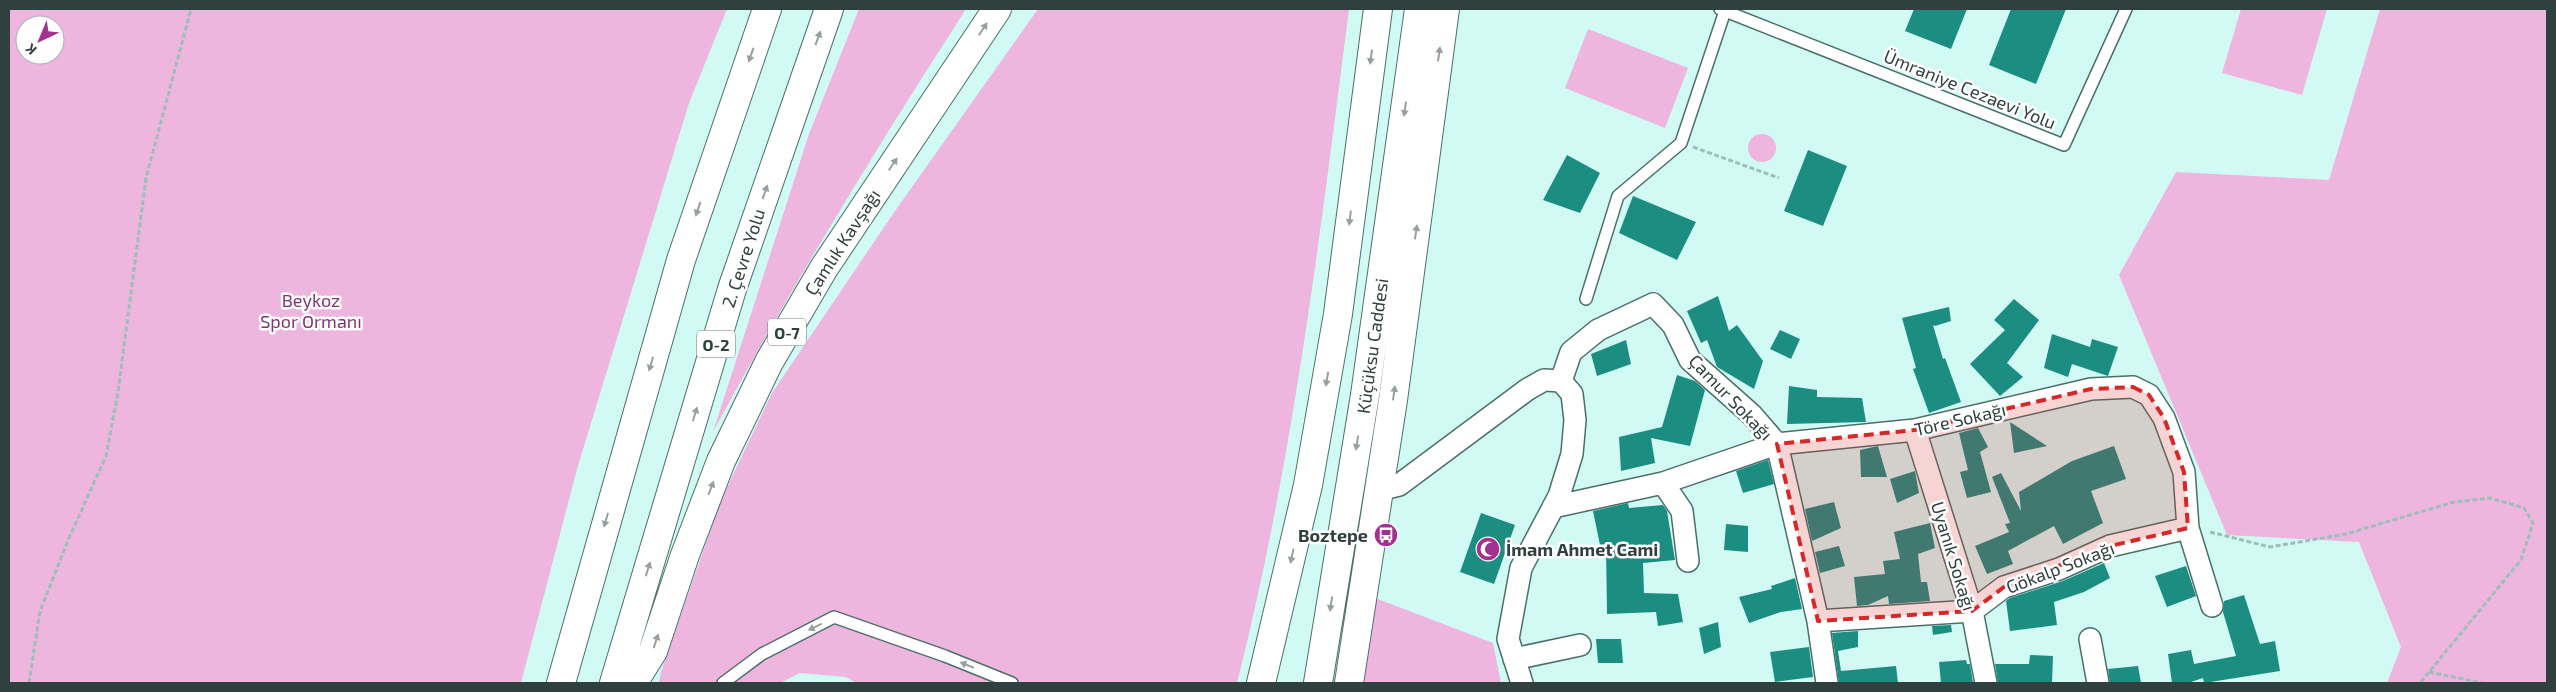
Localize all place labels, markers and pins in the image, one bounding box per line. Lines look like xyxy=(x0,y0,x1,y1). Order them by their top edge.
bus stop icon: Boztepe xyxy=(1373,522,1399,548)
place label: Boztepe xyxy=(1298,524,1368,546)
mosque icon: İmam Ahmet Cami xyxy=(1475,536,1501,562)
place label: İmam Ahmet Cami xyxy=(1506,538,1658,560)

